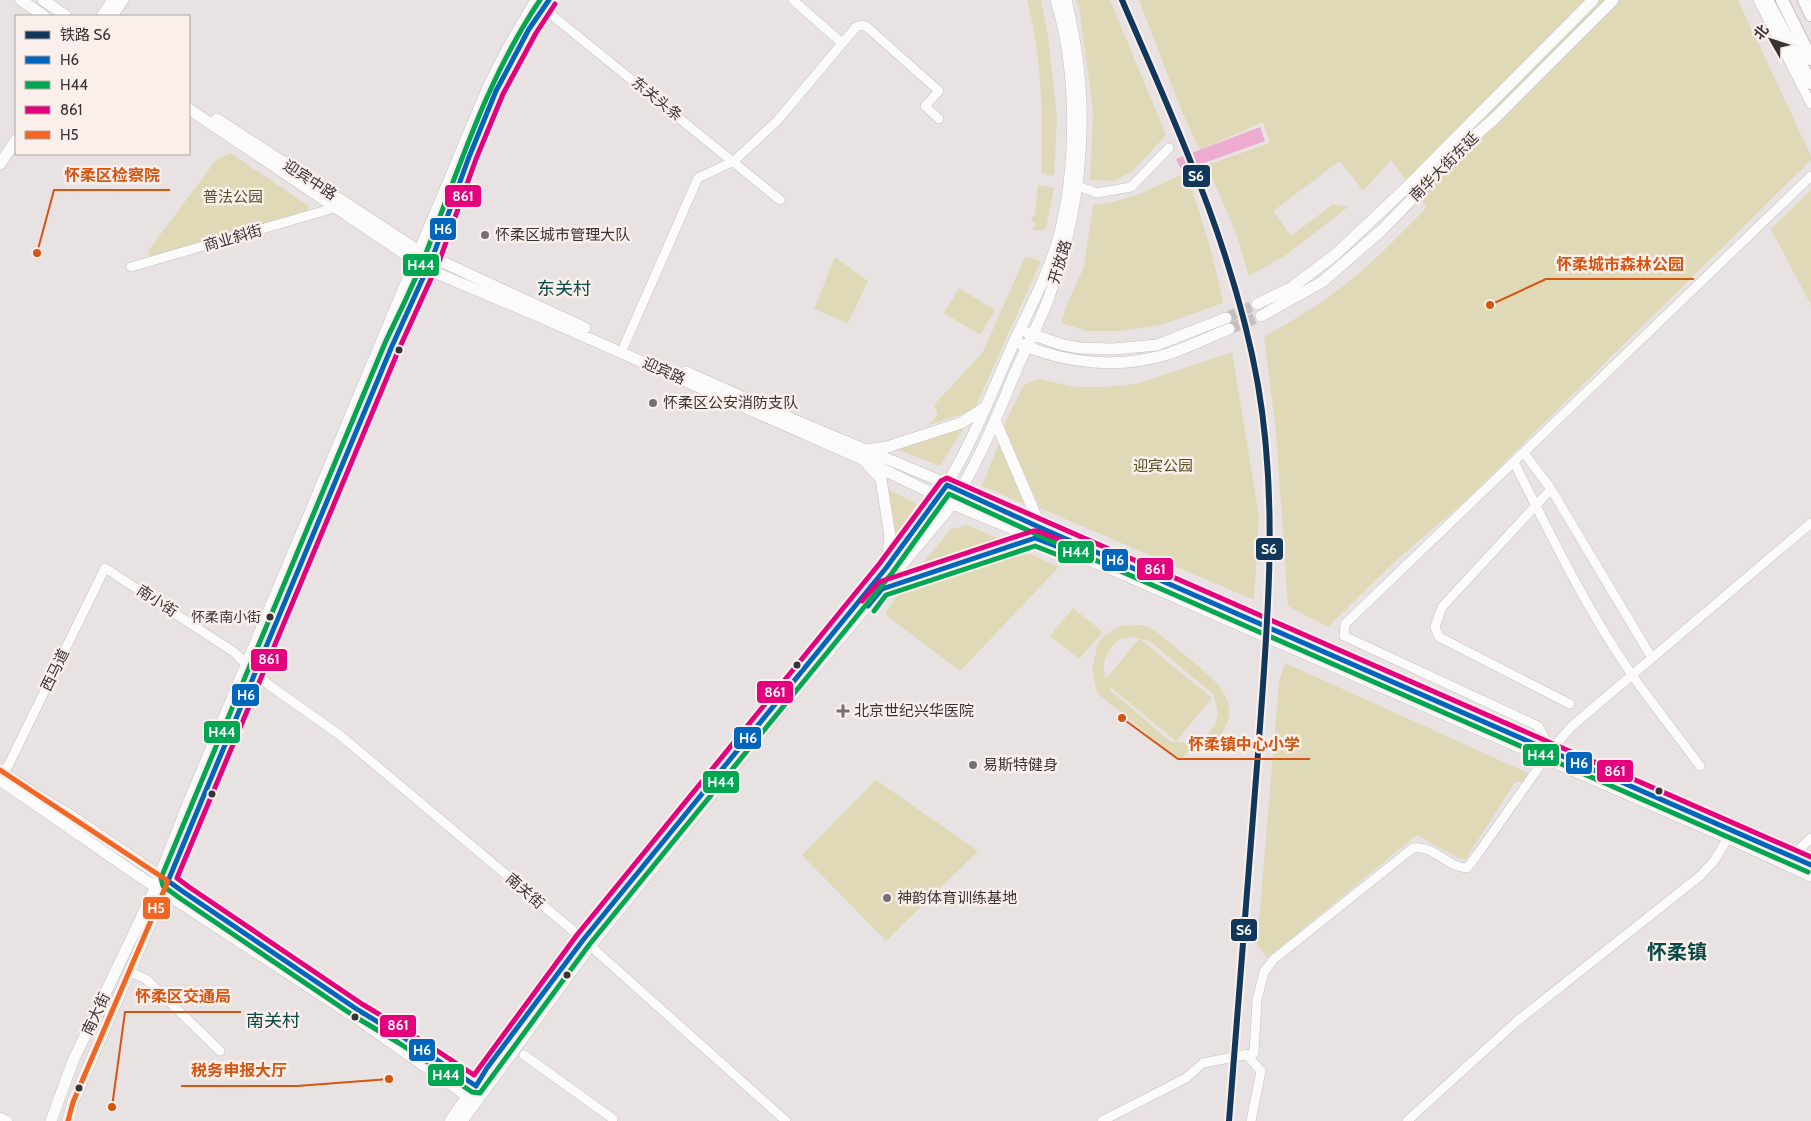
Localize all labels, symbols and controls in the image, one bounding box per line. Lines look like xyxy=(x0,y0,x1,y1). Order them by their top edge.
legend xyxy=(15,15,190,155)
north arrow xyxy=(1746,15,1796,65)
text: 北 xyxy=(1749,21,1772,43)
text: 铁路 S6 xyxy=(60,26,111,44)
text: H6 xyxy=(60,51,79,69)
street label: 东关头条 xyxy=(628,73,686,125)
text: H44 xyxy=(60,76,88,94)
text: 861 xyxy=(60,101,82,119)
text: H5 xyxy=(60,126,79,144)
street label: 南华大街东延 xyxy=(1406,129,1482,205)
street label: 迎宾中路 xyxy=(280,156,340,204)
callout: 怀柔区检察院 xyxy=(54,159,170,190)
line badge: S6 xyxy=(1182,164,1211,188)
text: 怀柔区检察院 xyxy=(64,166,160,185)
text: S6 xyxy=(1188,167,1204,185)
line badge: 861 xyxy=(444,184,482,208)
text: 861 xyxy=(452,187,474,205)
park label: 普法公园 xyxy=(203,188,263,206)
line badge: H6 xyxy=(429,217,457,241)
text: H6 xyxy=(434,220,452,238)
street label: 商业斜街 xyxy=(202,221,264,255)
place label: 怀柔区城市管理大队 xyxy=(495,226,630,244)
marker: 怀柔区城市管理大队 xyxy=(479,229,491,241)
street label: 开放路 xyxy=(1045,238,1075,286)
callout: 怀柔城市森林公园 xyxy=(1546,248,1694,279)
line badge: H44 xyxy=(402,253,440,277)
text: 怀柔城市森林公园 xyxy=(1556,255,1684,274)
text: H44 xyxy=(407,256,435,274)
district label: 东关村 xyxy=(537,278,591,300)
unlabelled marker xyxy=(394,345,404,355)
street label: 迎宾路 xyxy=(640,354,688,388)
place label: 怀柔区公安消防支队 xyxy=(663,394,798,412)
marker: 怀柔区公安消防支队 xyxy=(647,397,659,409)
park label: 迎宾公园 xyxy=(1133,457,1193,475)
line badge: S6 xyxy=(1255,537,1284,561)
line badge: H44 xyxy=(1057,540,1095,564)
text: S6 xyxy=(1261,540,1277,558)
text: H44 xyxy=(1062,543,1090,561)
line badge: H6 xyxy=(1101,548,1129,572)
text: H6 xyxy=(1106,551,1124,569)
line badge: 861 xyxy=(1136,557,1174,581)
text: 861 xyxy=(1144,560,1166,578)
street label: 南小街 xyxy=(133,581,181,621)
place label: 怀柔南小街 xyxy=(191,608,261,626)
marker: 怀柔南小街 xyxy=(265,612,275,622)
street label: 西马道 xyxy=(37,646,73,694)
line badge: 861 xyxy=(250,648,288,672)
text: 861 xyxy=(258,650,280,668)
unlabelled marker xyxy=(792,660,802,670)
line badge: 861 xyxy=(756,680,794,704)
line badge: H6 xyxy=(231,683,260,707)
text: 861 xyxy=(764,683,786,701)
text: H6 xyxy=(237,686,255,704)
place label: 北京世纪兴华医院 xyxy=(854,702,974,720)
marker: 北京世纪兴华医院 xyxy=(836,704,850,718)
line badge: H44 xyxy=(203,720,241,744)
text: H44 xyxy=(208,723,236,741)
line badge: H6 xyxy=(733,726,762,750)
callout: 怀柔镇中心小学 xyxy=(1178,728,1310,759)
text: H6 xyxy=(739,729,757,747)
text: 怀柔镇中心小学 xyxy=(1188,735,1300,754)
line badge: H44 xyxy=(1522,743,1560,767)
text: H44 xyxy=(1527,746,1555,764)
line badge: H6 xyxy=(1565,751,1593,775)
text: H6 xyxy=(1570,754,1588,772)
place label: 易斯特健身 xyxy=(983,756,1058,774)
marker: 易斯特健身 xyxy=(967,759,979,771)
line badge: 861 xyxy=(1596,759,1634,783)
text: 861 xyxy=(1604,762,1626,780)
line badge: H44 xyxy=(702,770,740,794)
text: H44 xyxy=(707,773,735,791)
unlabelled marker xyxy=(1654,786,1664,796)
unlabelled marker xyxy=(207,789,217,799)
street label: 南关街 xyxy=(502,869,548,913)
place label: 神韵体育训练基地 xyxy=(897,889,1017,907)
marker: 神韵体育训练基地 xyxy=(881,892,893,904)
line badge: H5 xyxy=(142,896,171,920)
text: H5 xyxy=(147,899,165,917)
line badge: S6 xyxy=(1230,918,1258,942)
text: S6 xyxy=(1236,921,1252,939)
district label: 怀柔镇 xyxy=(1647,940,1707,964)
unlabelled marker xyxy=(562,970,572,980)
callout: 怀柔区交通局 xyxy=(125,981,241,1012)
text: 怀柔区交通局 xyxy=(135,987,231,1006)
street label: 南大街 xyxy=(78,990,114,1038)
district label: 南关村 xyxy=(246,1010,300,1032)
unlabelled marker xyxy=(350,1012,360,1022)
line badge: 861 xyxy=(379,1014,417,1038)
text: 861 xyxy=(387,1016,409,1034)
line badge: H6 xyxy=(408,1038,436,1062)
text: H6 xyxy=(413,1041,431,1059)
callout: 税务申报大厅 xyxy=(181,1055,297,1086)
text: 税务申报大厅 xyxy=(191,1061,287,1080)
line badge: H44 xyxy=(427,1063,465,1087)
text: H44 xyxy=(432,1066,460,1084)
unlabelled marker xyxy=(74,1083,84,1093)

